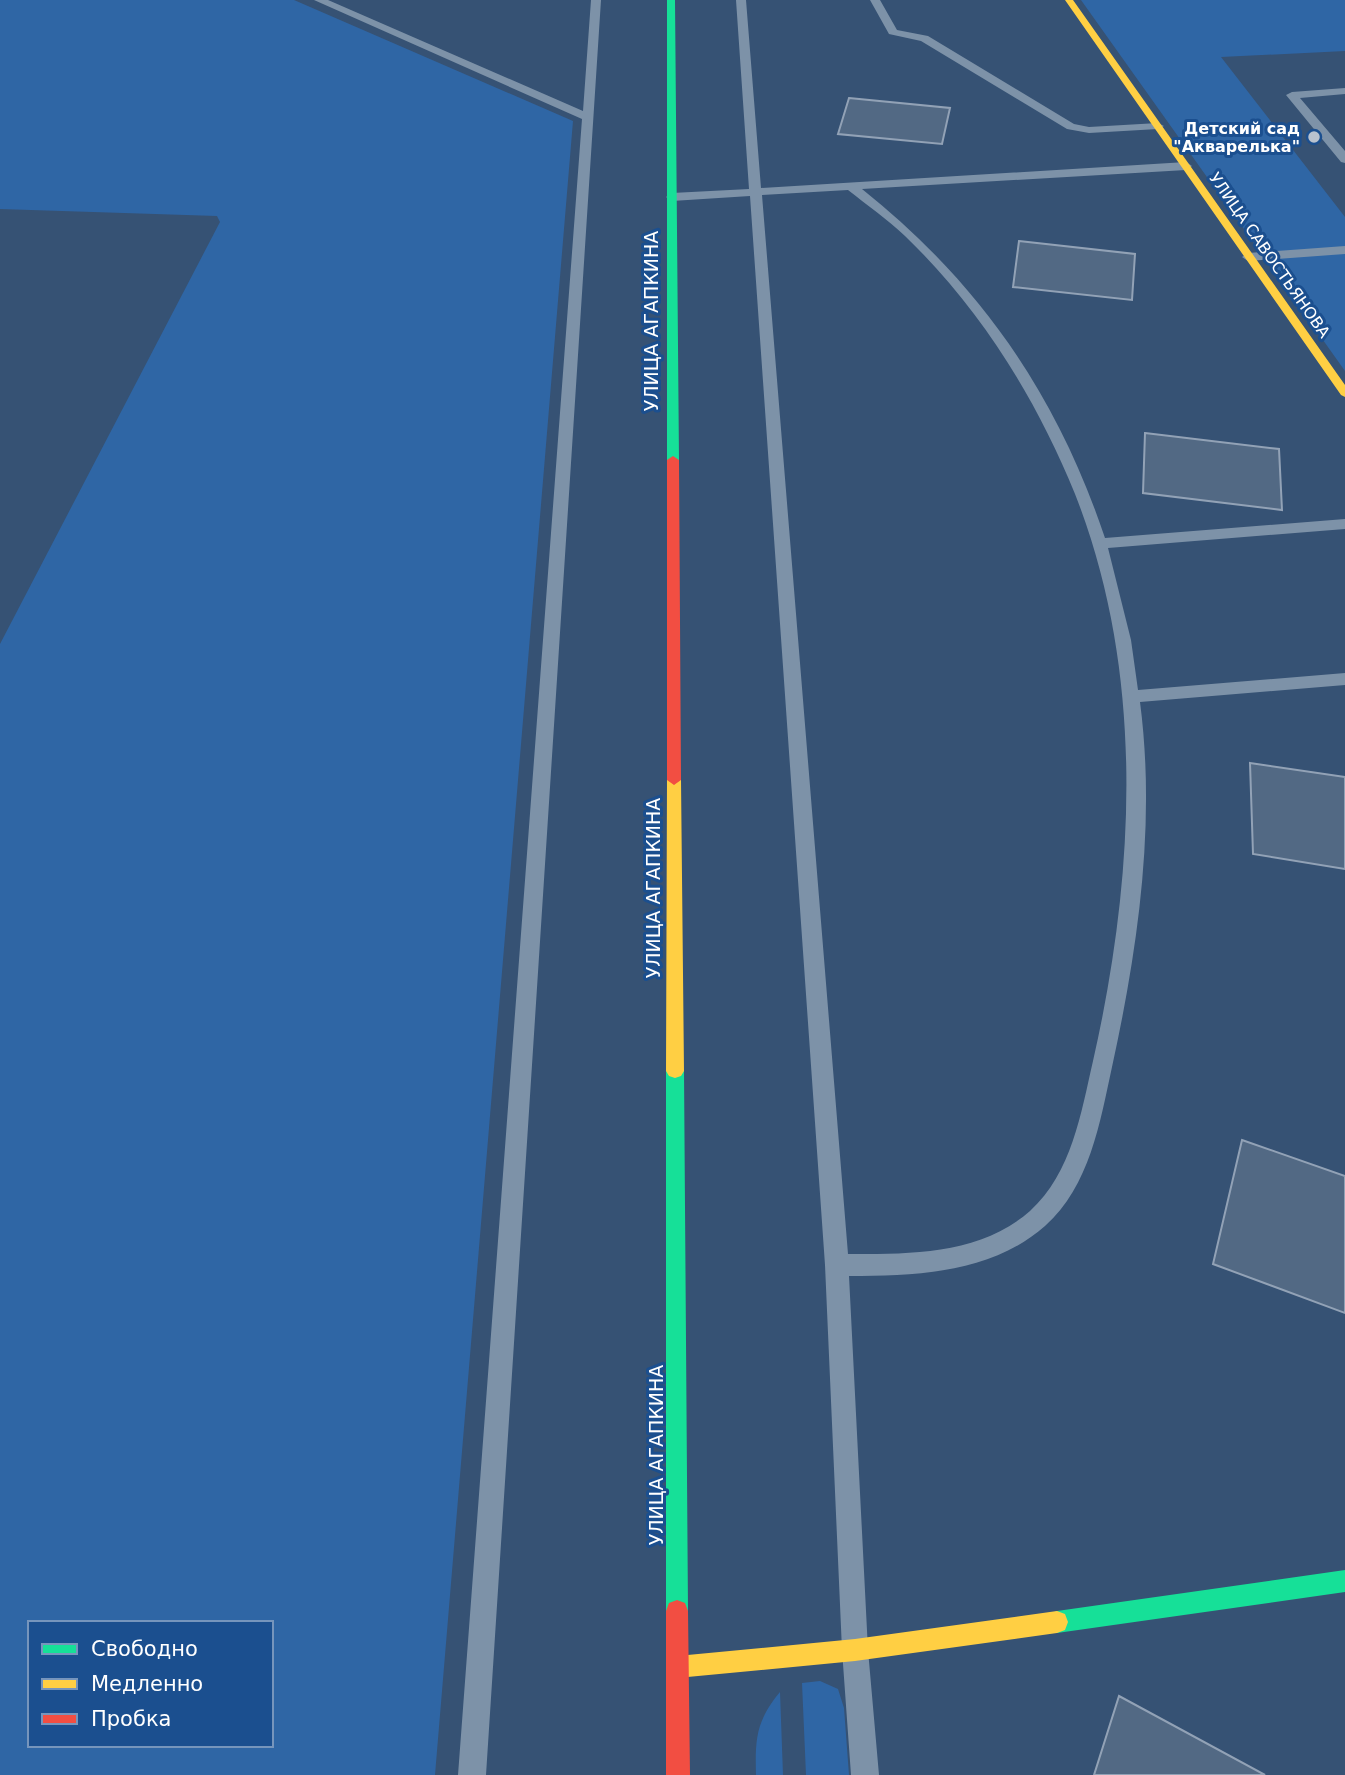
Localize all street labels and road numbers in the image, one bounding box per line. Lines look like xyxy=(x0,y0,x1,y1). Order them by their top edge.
street label: УЛИЦА САВОСТЬЯНОВА xyxy=(1205,169,1334,342)
street label: УЛИЦА АГАПКИНА xyxy=(640,231,662,411)
street label: УЛИЦА АГАПКИНА xyxy=(642,798,664,978)
street label: УЛИЦА АГАПКИНА xyxy=(645,1365,667,1545)

